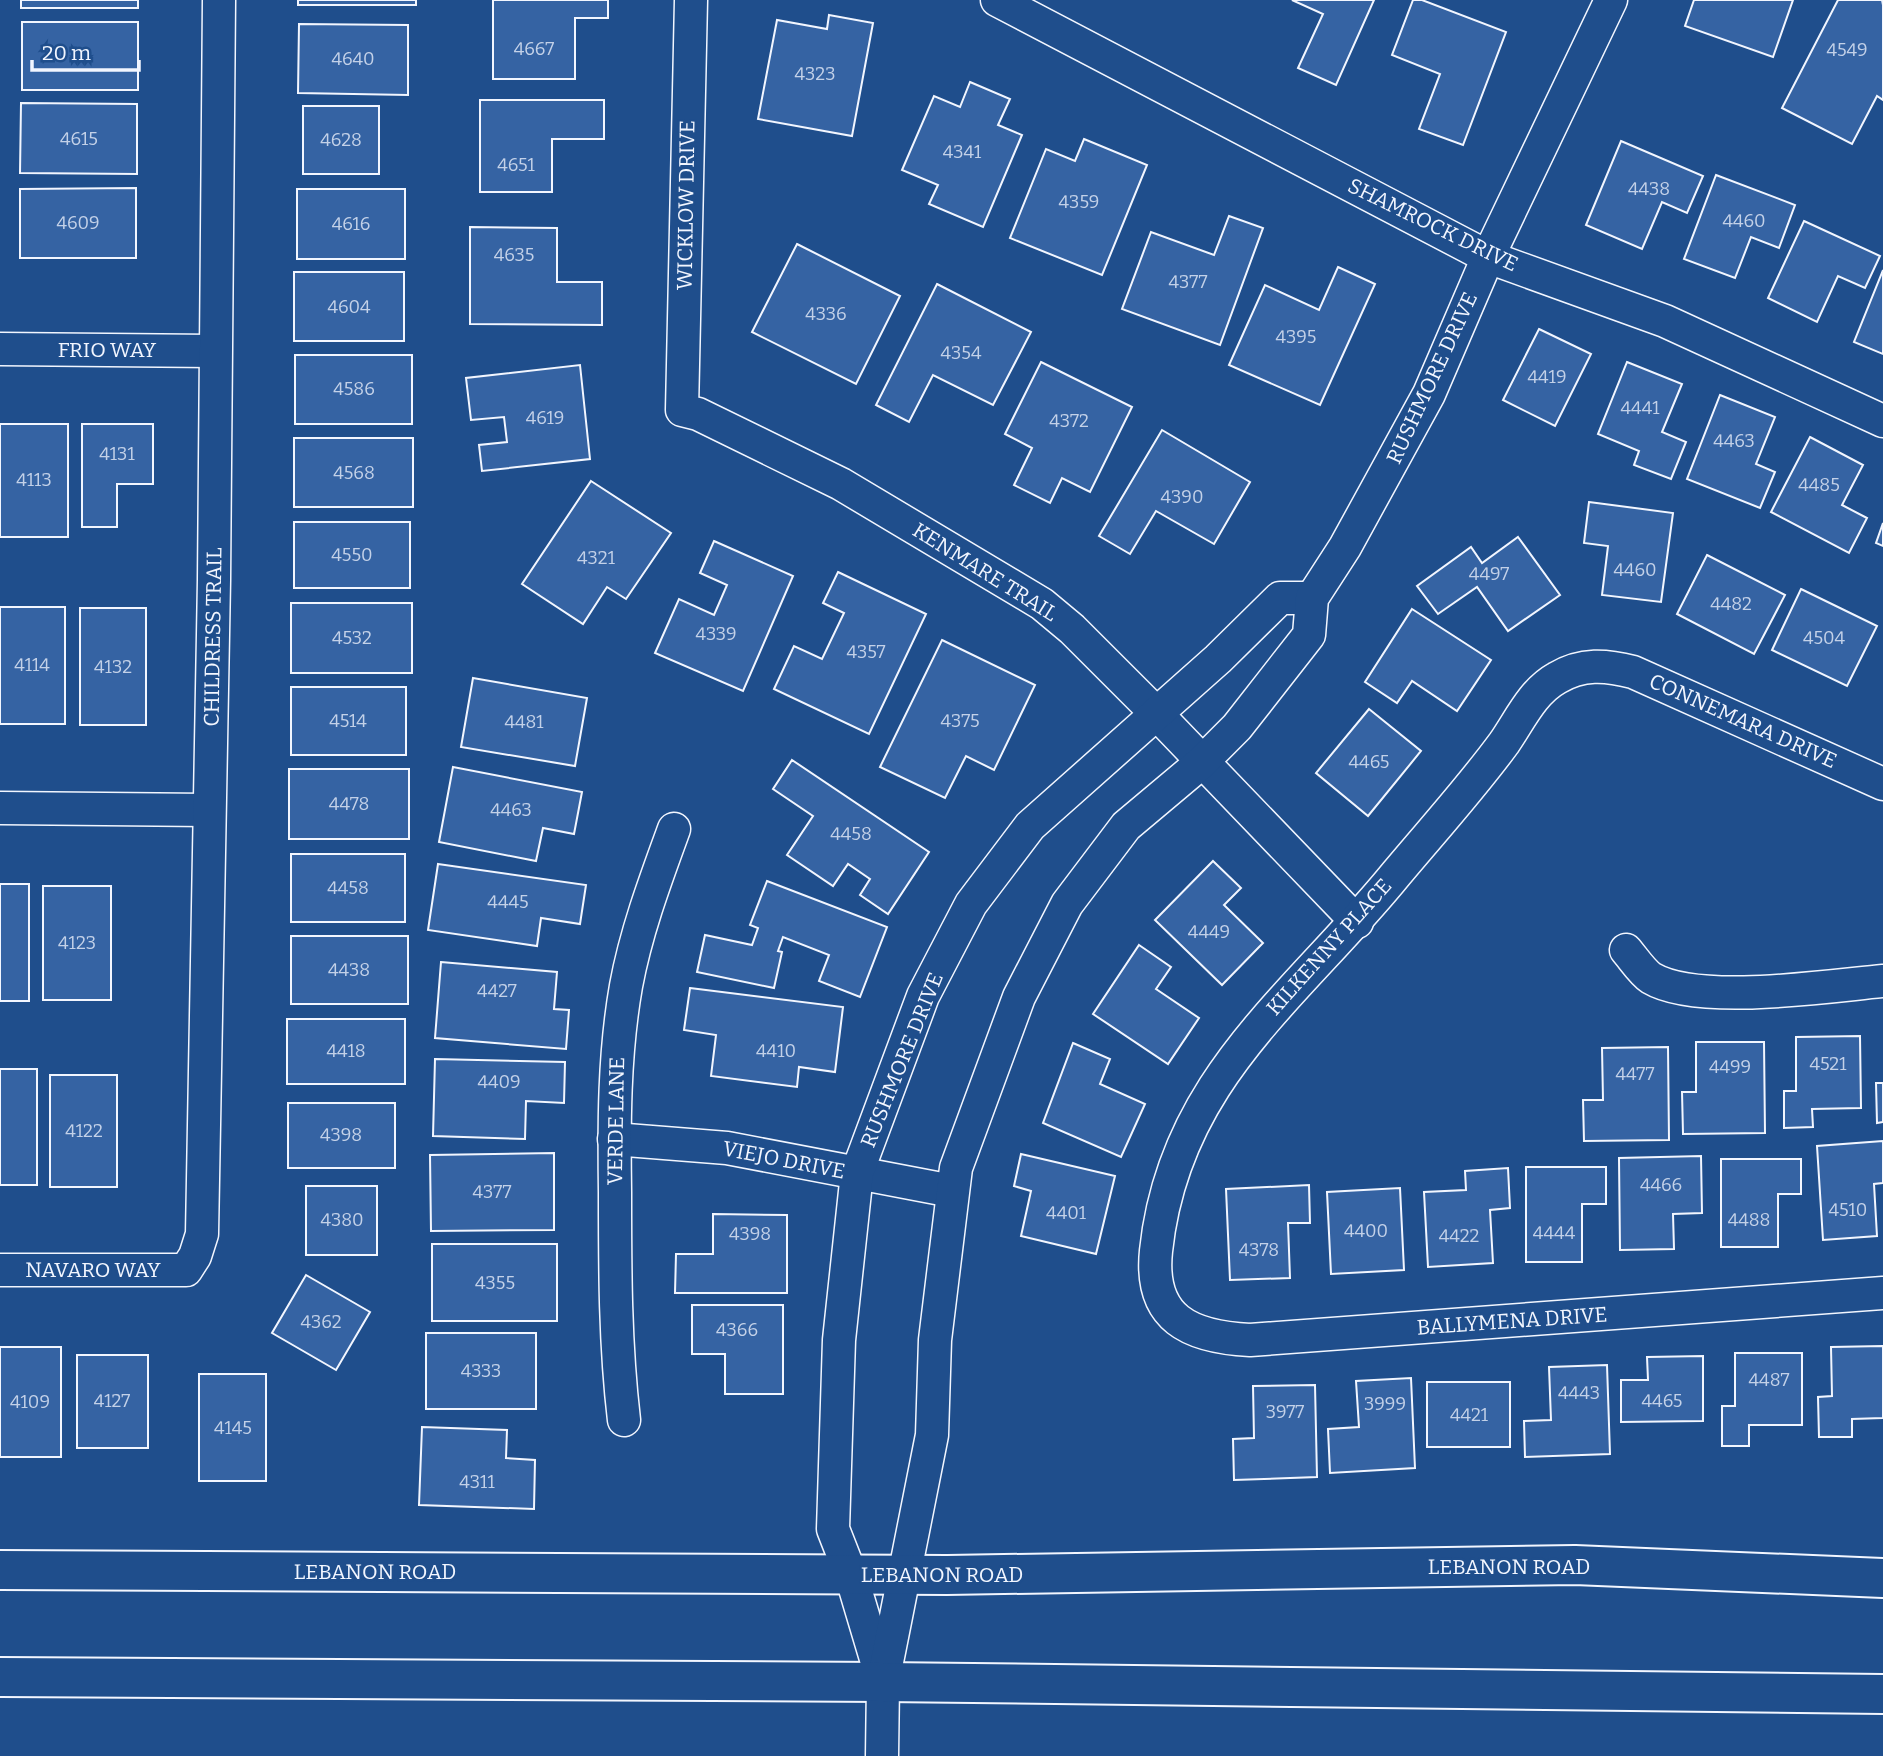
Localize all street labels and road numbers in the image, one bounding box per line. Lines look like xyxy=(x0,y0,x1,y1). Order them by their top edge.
street label: WICKLOW DRIVE xyxy=(672,120,700,290)
street label: SHAMROCK DRIVE xyxy=(1344,173,1522,277)
street label: RUSHMORE DRIVE xyxy=(1381,288,1483,468)
street label: FRIO WAY xyxy=(58,337,157,363)
street label: KENMARE TRAIL xyxy=(908,517,1063,627)
street label: CHILDRESS TRAIL xyxy=(198,547,228,727)
street label: CONNEMARA DRIVE xyxy=(1645,668,1841,774)
street label: KILKENNY PLACE xyxy=(1261,873,1397,1021)
street label: RUSHMORE DRIVE xyxy=(855,969,949,1151)
street label: VERDE LANE xyxy=(602,1057,630,1185)
street label: VIEJO DRIVE xyxy=(721,1135,847,1185)
street label: NAVARO WAY xyxy=(25,1257,161,1283)
street label: BALLYMENA DRIVE xyxy=(1416,1301,1608,1341)
street label: LEBANON ROAD xyxy=(1428,1554,1590,1580)
street label: LEBANON ROAD xyxy=(294,1559,456,1585)
street label: LEBANON ROAD xyxy=(861,1562,1023,1588)

